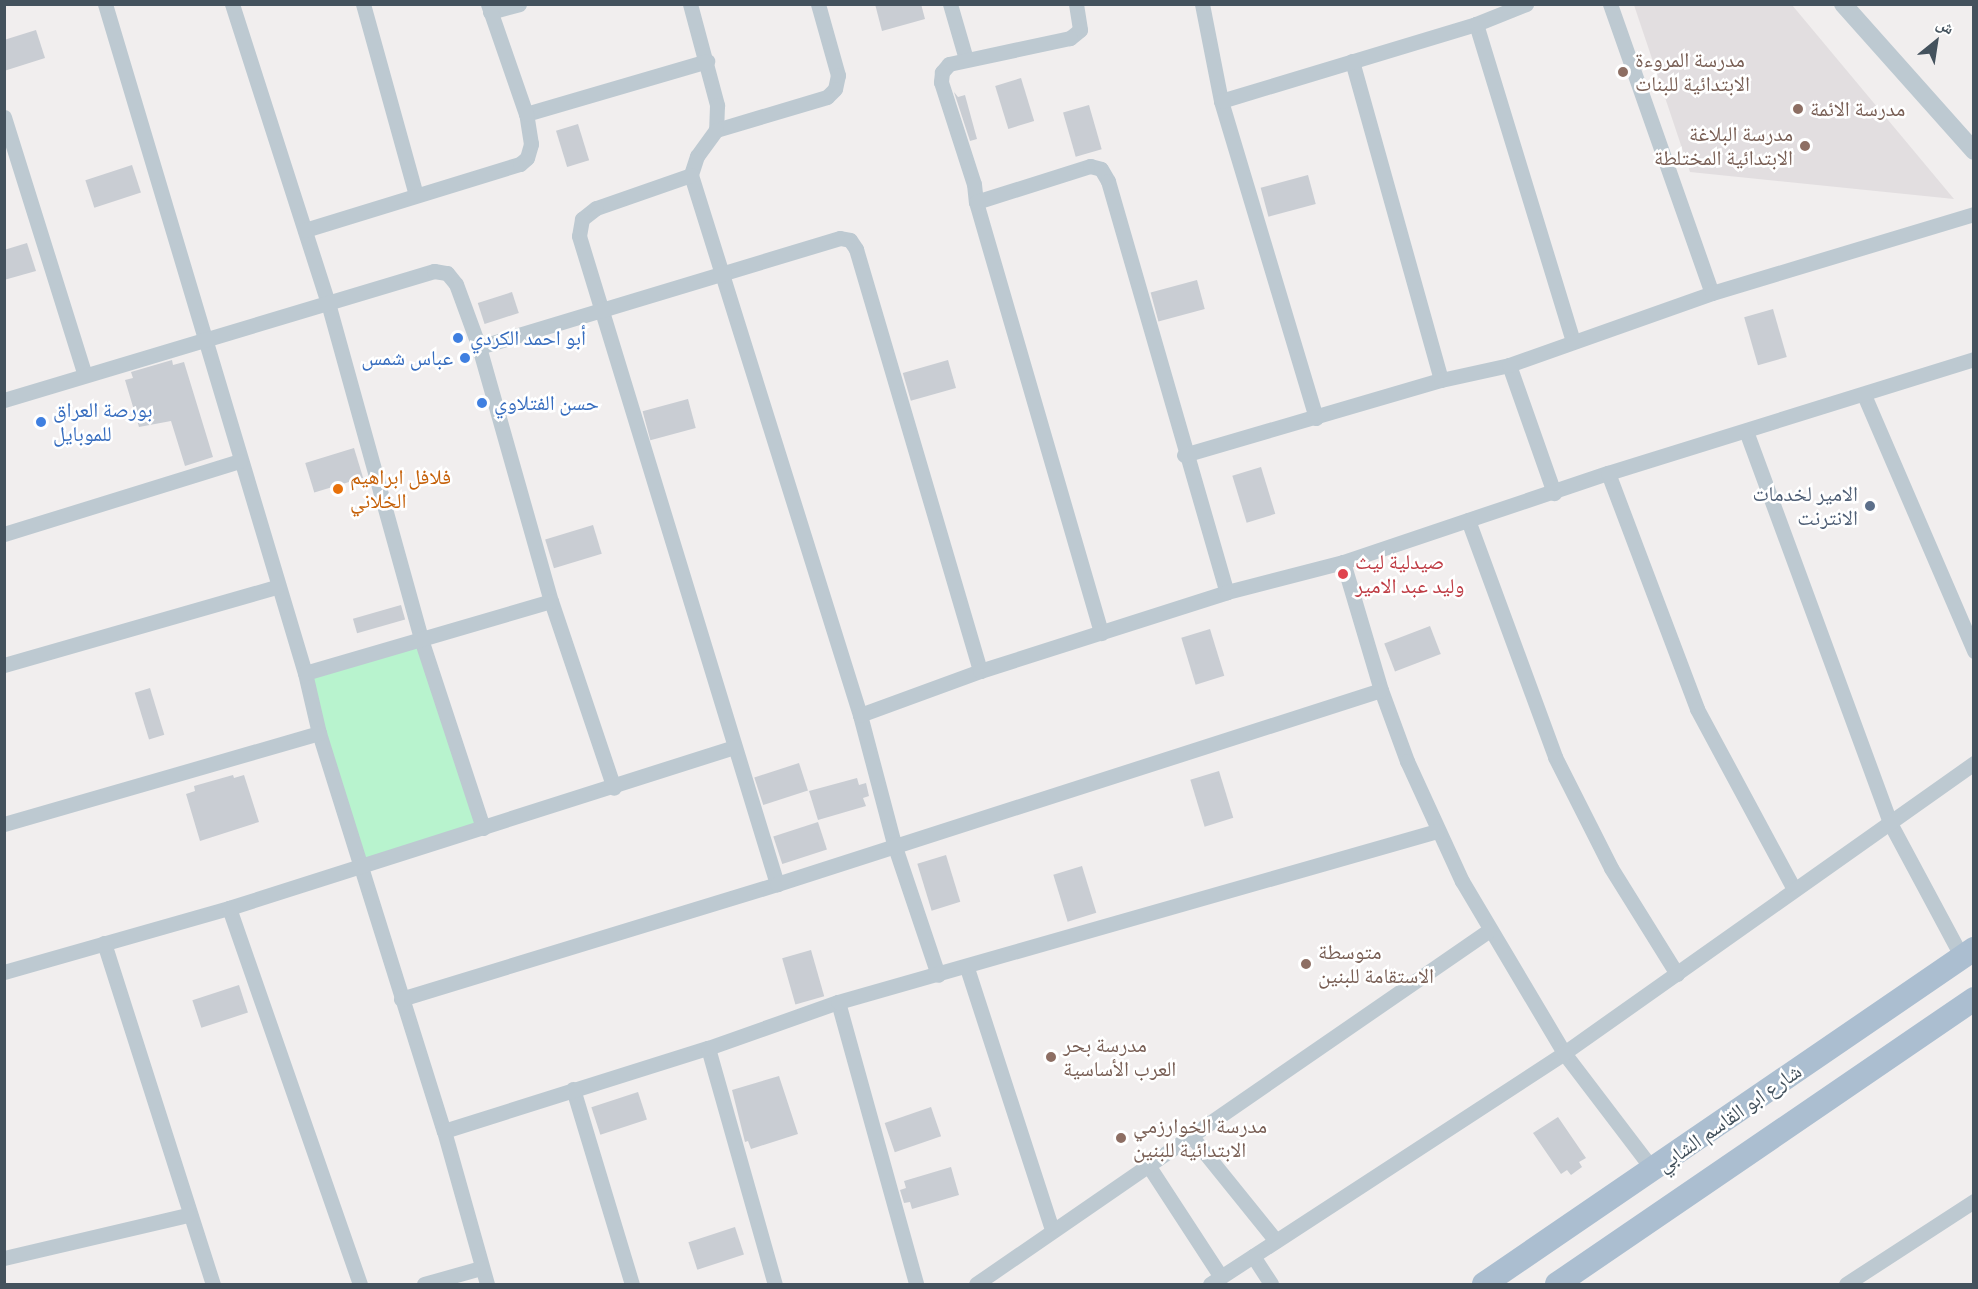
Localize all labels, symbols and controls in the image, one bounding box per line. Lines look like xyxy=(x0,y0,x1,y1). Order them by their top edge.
north arrow xyxy=(1906,12,1966,72)
text: ش xyxy=(1933,14,1957,39)
place label: مدرسة المروءة الابتدائية للبنات xyxy=(1635,47,1750,97)
marker: مدرسة المروءة الابتدائية للبنات xyxy=(1616,65,1630,79)
place label: مدرسة الائمة xyxy=(1810,96,1905,122)
marker: مدرسة الائمة xyxy=(1791,102,1805,116)
place label: مدرسة البلاغة الابتدائية المختلطة xyxy=(1654,121,1793,171)
marker: مدرسة البلاغة الابتدائية المختلطة xyxy=(1798,139,1812,153)
place label: أبو احمد الكردي xyxy=(470,325,586,351)
marker: أبو احمد الكردي xyxy=(451,331,465,345)
place label: عباس شمس xyxy=(361,345,453,371)
marker: عباس شمس xyxy=(458,351,472,365)
place label: حسن الفتلاوي xyxy=(494,390,599,416)
marker: حسن الفتلاوي xyxy=(475,396,489,410)
place label: بورصة العراق للموبايل xyxy=(53,397,153,447)
marker: بورصة العراق للموبايل xyxy=(34,415,48,429)
place label: فلافل ابراهيم الخلاني xyxy=(350,464,451,514)
place label: الامير لخدمات الانترنت xyxy=(1752,481,1858,531)
marker: فلافل ابراهيم الخلاني xyxy=(331,482,345,496)
marker: الامير لخدمات الانترنت xyxy=(1863,499,1877,513)
place label: صيدلية ليث وليد عبد الامير xyxy=(1355,549,1464,599)
marker: صيدلية ليث وليد عبد الامير xyxy=(1336,567,1350,581)
place label: متوسطة الاستقامة للبنين xyxy=(1318,939,1434,989)
marker: متوسطة الاستقامة للبنين xyxy=(1299,957,1313,971)
place label: مدرسة بحر العرب الأساسية xyxy=(1063,1032,1176,1082)
marker: مدرسة بحر العرب الأساسية xyxy=(1044,1050,1058,1064)
street label: شارع ابو القاسم الشابي xyxy=(1652,1059,1806,1177)
place label: مدرسة الخوارزمي الابتدائية للبنين xyxy=(1133,1113,1267,1163)
marker: مدرسة الخوارزمي الابتدائية للبنين xyxy=(1114,1131,1128,1145)

